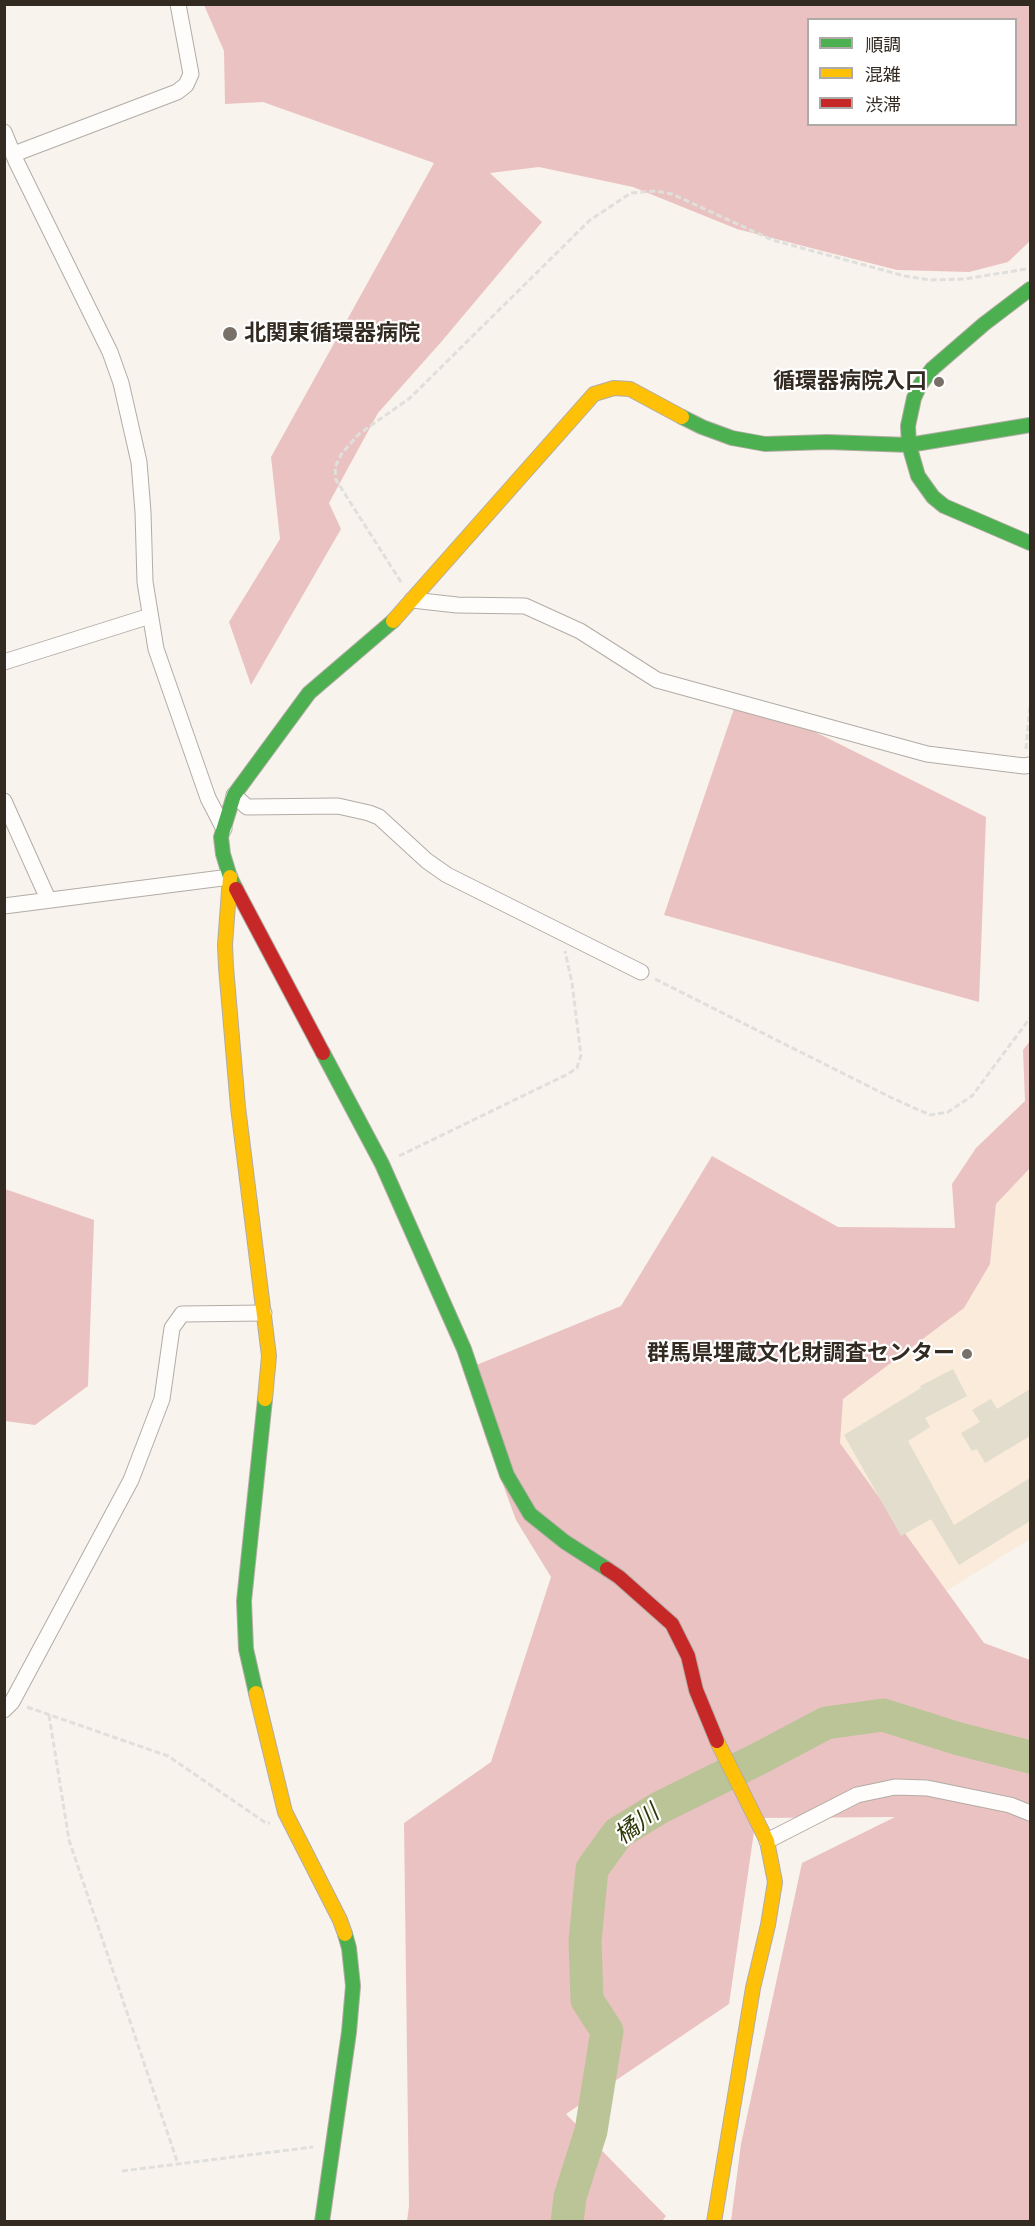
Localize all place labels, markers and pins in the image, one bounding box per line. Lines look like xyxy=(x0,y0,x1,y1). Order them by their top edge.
place label: 北関東循環器病院 xyxy=(244,321,420,347)
marker: 北関東循環器病院 xyxy=(221,325,239,343)
place label: 循環器病院入口 xyxy=(773,369,927,395)
marker: 循環器病院入口 xyxy=(932,375,946,389)
place label: 群馬県埋蔵文化財調査センター xyxy=(647,1341,955,1367)
marker: 群馬県埋蔵文化財調査センター xyxy=(960,1347,974,1361)

